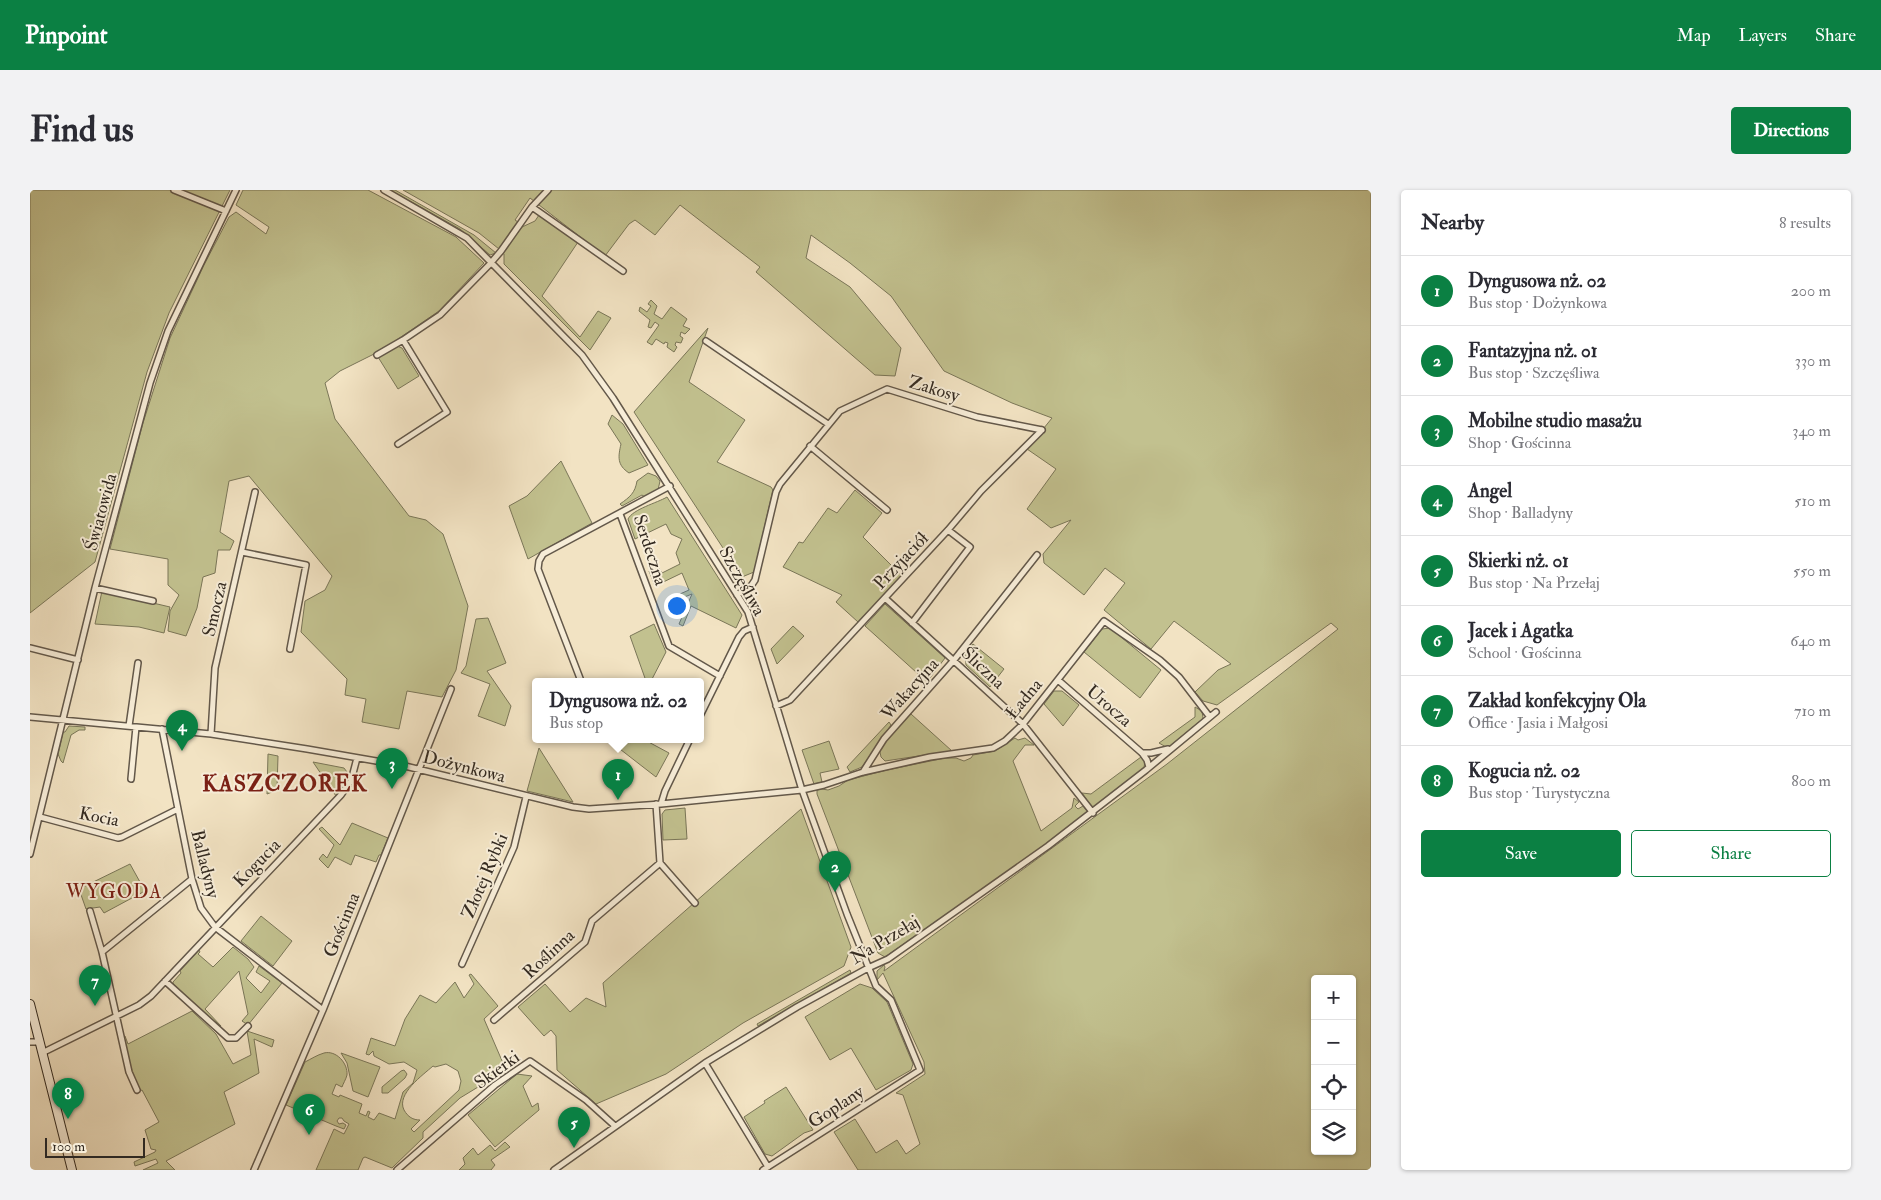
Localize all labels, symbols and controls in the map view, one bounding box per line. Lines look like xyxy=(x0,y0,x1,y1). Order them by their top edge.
text: Pinpoint xyxy=(25,20,108,51)
text: Map xyxy=(1677,24,1711,47)
text: Layers xyxy=(1739,24,1787,47)
text: Share xyxy=(1815,24,1856,47)
button: Directions xyxy=(1731,107,1851,154)
text: Find us xyxy=(30,108,134,152)
text: Nearby xyxy=(1421,209,1484,236)
text: 8 results xyxy=(1779,213,1831,233)
text: Dyngusowa nż. 02 xyxy=(1468,269,1606,293)
text: 1 xyxy=(1434,281,1440,301)
text: 200 m xyxy=(1791,281,1831,301)
text: Bus stop · Dożynkowa xyxy=(1468,293,1607,313)
text: Fantazyjna nż. 01 xyxy=(1468,339,1598,363)
text: 2 xyxy=(1433,351,1441,371)
text: 330 m xyxy=(1795,351,1831,371)
text: Bus stop · Szczęśliwa xyxy=(1468,363,1600,383)
street label: Zakosy xyxy=(906,370,963,408)
text: Mobilne studio masażu xyxy=(1468,409,1642,433)
text: 3 xyxy=(1434,421,1440,441)
text: 340 m xyxy=(1792,421,1831,441)
text: Shop · Gościnna xyxy=(1468,433,1571,453)
street label: Światowida xyxy=(80,470,123,553)
text: Angel xyxy=(1468,479,1512,503)
text: 4 xyxy=(1433,491,1441,511)
text: 510 m xyxy=(1794,491,1831,511)
text: Shop · Balladyny xyxy=(1468,503,1573,523)
street label: Serdeczna xyxy=(628,512,672,589)
street label: Przyjaciół xyxy=(869,527,934,595)
street label: Szczęśliwa xyxy=(714,542,771,620)
text: Skierki nż. 01 xyxy=(1468,549,1569,573)
text: 5 xyxy=(1433,561,1441,581)
text: 550 m xyxy=(1793,561,1831,581)
text: Bus stop · Na Przełaj xyxy=(1468,573,1600,593)
street label: Smocza xyxy=(198,579,233,639)
your location xyxy=(664,593,690,619)
text: Jacek i Agatka xyxy=(1468,619,1573,643)
text: 6 xyxy=(1433,631,1441,651)
text: 640 m xyxy=(1790,631,1831,651)
street label: Śliczna xyxy=(956,642,1010,695)
text: School · Gościnna xyxy=(1468,643,1581,663)
street label: Wakacyjna xyxy=(875,653,944,726)
street label: Ładna xyxy=(1000,674,1048,724)
popup xyxy=(532,678,704,743)
street label: Urocza xyxy=(1081,680,1137,733)
text: Dyngusowa nż. 02 xyxy=(549,689,687,713)
text: Zakład konfekcyjny Ola xyxy=(1468,689,1646,713)
text: 7 xyxy=(1433,701,1441,721)
text: 710 m xyxy=(1794,701,1831,721)
pin: 4 xyxy=(166,710,198,751)
text: Bus stop xyxy=(549,713,603,733)
text: Office · Jasia i Małgosi xyxy=(1468,713,1608,733)
street label: Dożynkowa xyxy=(420,746,508,789)
pin: 3 xyxy=(376,748,408,789)
pin: 1 xyxy=(602,759,634,800)
text: Kogucia nż. 02 xyxy=(1468,759,1580,783)
district label: KASZCZOREK xyxy=(202,770,368,798)
text: 8 xyxy=(1433,771,1441,791)
text: 800 m xyxy=(1791,771,1831,791)
text: Bus stop · Turystyczna xyxy=(1468,783,1610,803)
street label: Kocia xyxy=(77,802,122,832)
street label: Balladyny xyxy=(185,827,225,902)
street label: Złotej Rybki xyxy=(457,830,513,922)
button: Save xyxy=(1421,830,1621,877)
button: Share xyxy=(1631,830,1831,877)
street label: Kogucia xyxy=(228,833,286,892)
pin: 2 xyxy=(819,851,851,892)
district label: WYGODA xyxy=(65,880,162,904)
street label: Gościnna xyxy=(319,889,366,961)
street label: Na Przełaj xyxy=(846,910,924,970)
street label: Roślinna xyxy=(518,924,580,984)
pin: 7 xyxy=(79,965,111,1006)
map controls xyxy=(1311,975,1356,1155)
button: + xyxy=(1311,975,1356,1020)
button: − xyxy=(1311,1020,1356,1065)
street label: Skierki xyxy=(470,1046,525,1094)
button: locate xyxy=(1311,1065,1356,1110)
pin: 8 xyxy=(52,1078,84,1119)
street label: Goplany xyxy=(804,1080,869,1133)
pin: 6 xyxy=(293,1094,325,1135)
pin: 5 xyxy=(558,1107,590,1148)
button: layers xyxy=(1311,1110,1356,1155)
scale bar xyxy=(45,1135,145,1158)
text: 100 m xyxy=(52,1138,85,1155)

